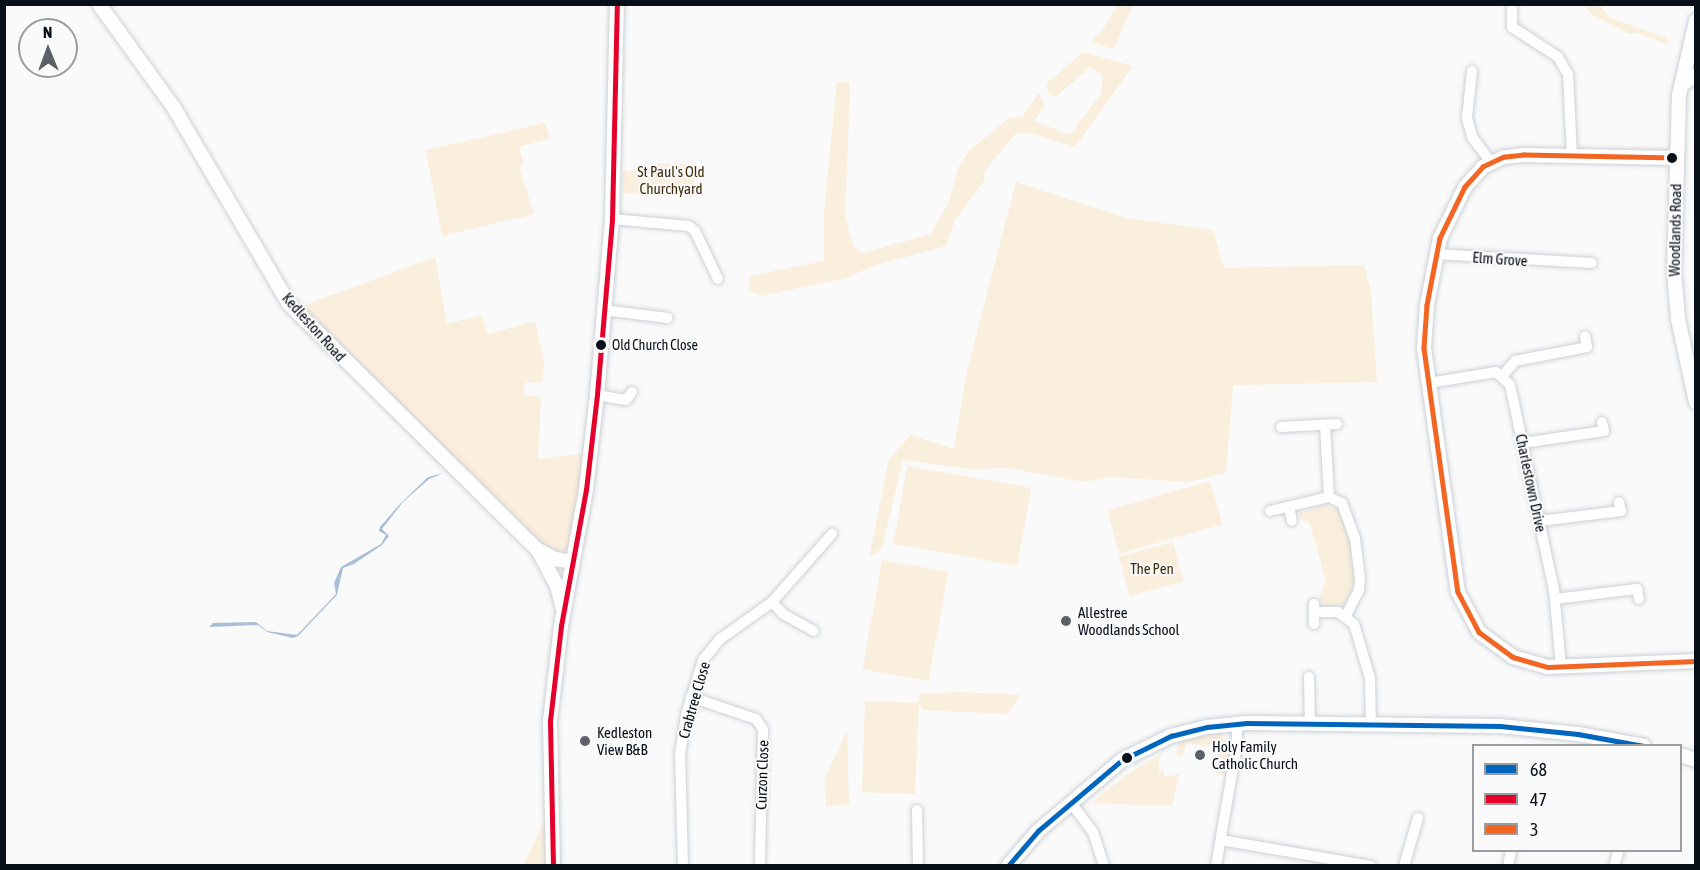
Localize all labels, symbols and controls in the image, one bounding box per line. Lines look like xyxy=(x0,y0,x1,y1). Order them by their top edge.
north arrow xyxy=(18,18,78,78)
text: N xyxy=(43,23,53,41)
unlabelled marker xyxy=(1666,152,1678,164)
park label: St Paul's Old Churchyard xyxy=(637,162,705,197)
street label: Woodlands Road xyxy=(1665,183,1685,277)
street label: Elm Grove xyxy=(1472,248,1528,270)
street label: Kedleston Road xyxy=(279,289,349,365)
place label: Old Church Close xyxy=(612,337,698,353)
marker: Old Church Close xyxy=(595,339,607,351)
street label: Charlestown Drive xyxy=(1512,432,1550,534)
park label: The Pen xyxy=(1130,560,1174,578)
place label: Allestree Woodlands School xyxy=(1078,603,1180,638)
marker: Allestree Woodlands School xyxy=(1059,614,1073,628)
street label: Crabtree Close xyxy=(674,660,714,740)
place label: Kedleston View B&B xyxy=(597,723,652,758)
marker: Kedleston View B&B xyxy=(578,734,592,748)
place label: Holy Family Catholic Church xyxy=(1212,737,1298,772)
street label: Curzon Close xyxy=(752,740,772,810)
legend xyxy=(1472,744,1682,852)
marker: Holy Family Catholic Church xyxy=(1193,748,1207,762)
unlabelled marker xyxy=(1121,752,1133,764)
text: 68 xyxy=(1530,759,1547,780)
text: 47 xyxy=(1530,789,1547,810)
text: 3 xyxy=(1530,819,1538,840)

